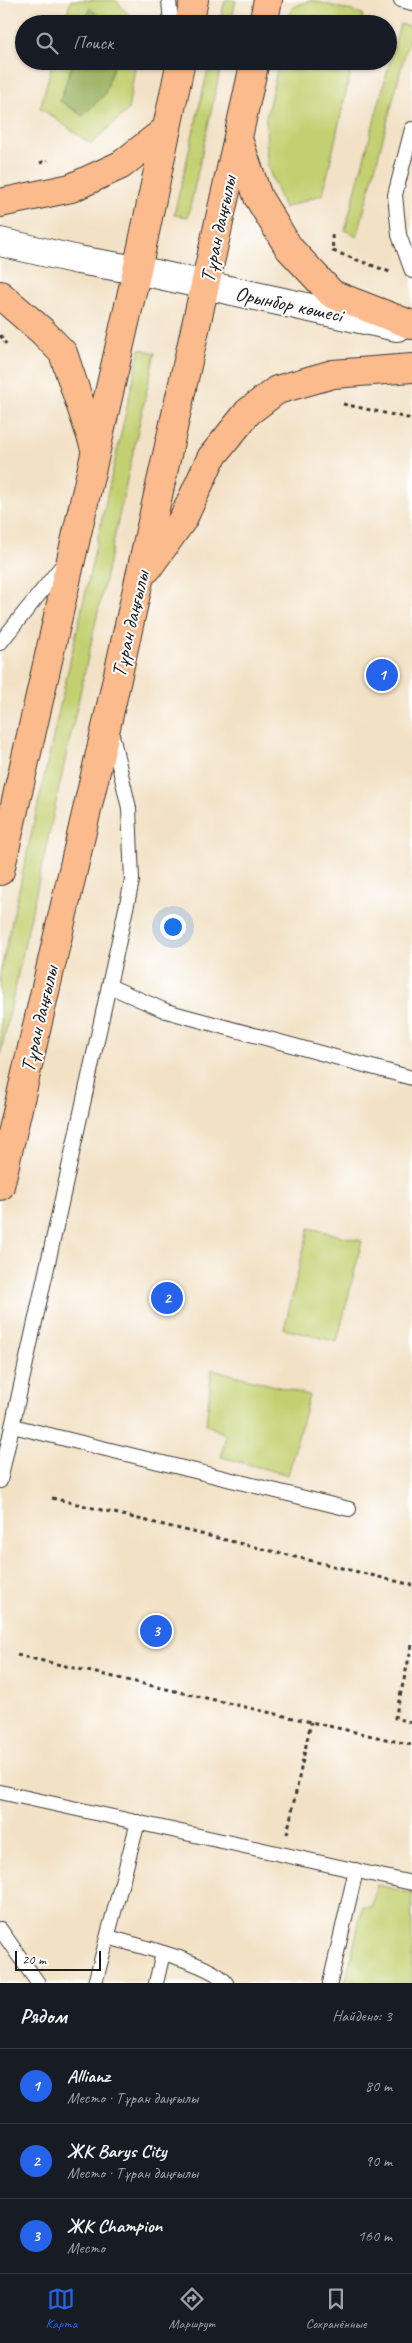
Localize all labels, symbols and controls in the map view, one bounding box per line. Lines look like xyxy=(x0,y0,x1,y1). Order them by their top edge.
search box xyxy=(15,15,397,70)
icon: search xyxy=(33,29,61,57)
text: Поиск xyxy=(73,31,113,55)
street label: Тұран даңғылы xyxy=(194,171,242,285)
street label: Орынбор көшесі xyxy=(233,280,348,329)
street label: Тұран даңғылы xyxy=(105,566,155,680)
pin: 1 xyxy=(366,656,398,694)
your location xyxy=(160,914,186,940)
street label: Тұран даңғылы xyxy=(14,961,64,1075)
pin: 2 xyxy=(151,1279,183,1317)
pin: 3 xyxy=(140,1612,172,1650)
scale bar xyxy=(15,1948,101,1971)
text: 20 m xyxy=(22,1951,46,1968)
text: Рядом xyxy=(20,2003,67,2029)
text: Найдено: 3 xyxy=(332,2006,392,2026)
text: Allianz xyxy=(67,2064,110,2088)
text: 1 xyxy=(32,2076,40,2096)
text: 80 m xyxy=(365,2076,392,2096)
text: Место · Тұран даңғылы xyxy=(67,2088,198,2108)
text: ЖК Barys City xyxy=(67,2139,166,2163)
text: 2 xyxy=(32,2151,40,2171)
text: 90 m xyxy=(365,2151,392,2171)
text: Место · Тұран даңғылы xyxy=(67,2163,198,2183)
text: ЖК Champion xyxy=(67,2214,162,2238)
text: 3 xyxy=(32,2226,40,2246)
text: 160 m xyxy=(358,2226,392,2246)
text: Место xyxy=(67,2238,105,2258)
tab: Карта xyxy=(45,2285,78,2332)
tab: Маршрут xyxy=(168,2285,215,2332)
tab: Сохранённые xyxy=(306,2285,366,2332)

